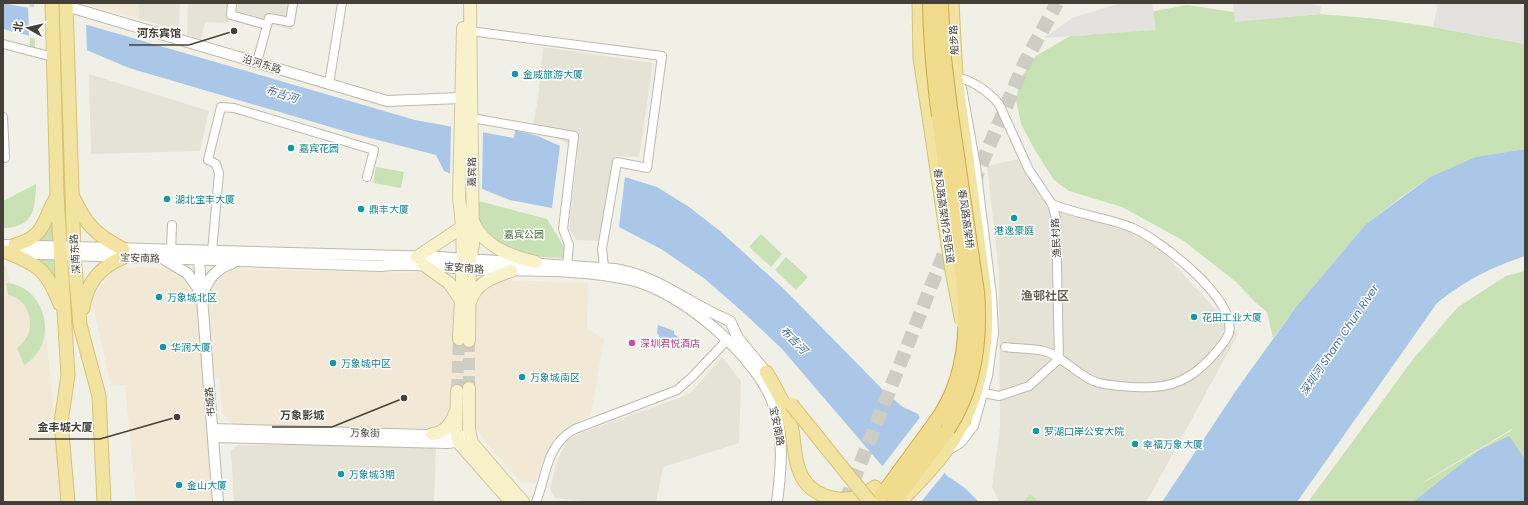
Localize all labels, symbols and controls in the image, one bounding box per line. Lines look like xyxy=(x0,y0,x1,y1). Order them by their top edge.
north arrow xyxy=(8,8,48,48)
text: 北 xyxy=(9,20,27,33)
callout: 河东宾馆 xyxy=(129,22,189,45)
text: 河东宾馆 xyxy=(137,25,181,41)
street label: 船步路 xyxy=(946,25,962,55)
street label: 沿河东路 xyxy=(241,51,283,77)
place label: 金威旅游大厦 xyxy=(523,67,583,82)
marker: 金威旅游大厦 xyxy=(510,69,520,79)
water label: 布吉河 xyxy=(264,82,302,107)
place label: 嘉宾花园 xyxy=(299,141,339,156)
marker: 嘉宾花园 xyxy=(286,143,296,153)
street label: 嘉宾路 xyxy=(464,157,480,187)
street label: 春风路高架桥2号匝道 xyxy=(930,168,958,264)
street label: 春风路高架桥 xyxy=(954,188,978,250)
place label: 湖北宝丰大厦 xyxy=(175,192,235,207)
marker: 湖北宝丰大厦 xyxy=(162,194,172,204)
place label: 鼎丰大厦 xyxy=(369,202,409,217)
marker: 鼎丰大厦 xyxy=(356,204,366,214)
marker: 港逸豪庭 xyxy=(1009,213,1019,223)
street label: 渔民村路 xyxy=(1047,218,1065,258)
place label: 港逸豪庭 xyxy=(994,223,1034,238)
park label: 嘉宾公园 xyxy=(504,227,544,242)
street label: 深南东路 xyxy=(66,234,84,274)
street label: 宝安南路 xyxy=(120,250,160,266)
street label: 宝安南路 xyxy=(443,259,485,277)
water label: 深圳河 Sham Chun River xyxy=(1296,280,1383,399)
district label: 渔邨社区 xyxy=(1021,287,1069,304)
place label: 万象城北区 xyxy=(167,290,217,305)
marker: 万象城北区 xyxy=(154,292,164,302)
place label: 花田工业大厦 xyxy=(1202,310,1262,325)
marker: 花田工业大厦 xyxy=(1189,312,1199,322)
water label: 布吉河 xyxy=(777,323,813,359)
place label: 深圳君悦酒店 xyxy=(640,336,700,351)
marker: 深圳君悦酒店 xyxy=(627,338,637,348)
place label: 华润大厦 xyxy=(171,340,211,355)
marker: 华润大厦 xyxy=(158,342,168,352)
place label: 万象城中区 xyxy=(341,356,391,371)
marker: 万象城中区 xyxy=(328,358,338,368)
place label: 万象城南区 xyxy=(530,370,580,385)
marker: 万象城南区 xyxy=(517,372,527,382)
street label: 书城路 xyxy=(201,386,219,418)
callout: 万象影城 xyxy=(272,404,332,427)
street label: 宝安南路 xyxy=(766,405,788,447)
text: 万象影城 xyxy=(280,407,325,423)
callout: 金丰城大厦 xyxy=(29,416,100,439)
text: 金丰城大厦 xyxy=(38,419,93,435)
place label: 罗湖口岸公安大院 xyxy=(1044,424,1124,439)
street label: 万象街 xyxy=(350,425,380,441)
marker: 罗湖口岸公安大院 xyxy=(1031,426,1041,436)
place label: 幸福万象大厦 xyxy=(1143,437,1203,452)
marker: 幸福万象大厦 xyxy=(1130,439,1140,449)
place label: 万象城3期 xyxy=(349,467,395,482)
marker: 万象城3期 xyxy=(336,469,346,479)
place label: 金山大厦 xyxy=(187,478,227,493)
marker: 金山大厦 xyxy=(174,480,184,490)

